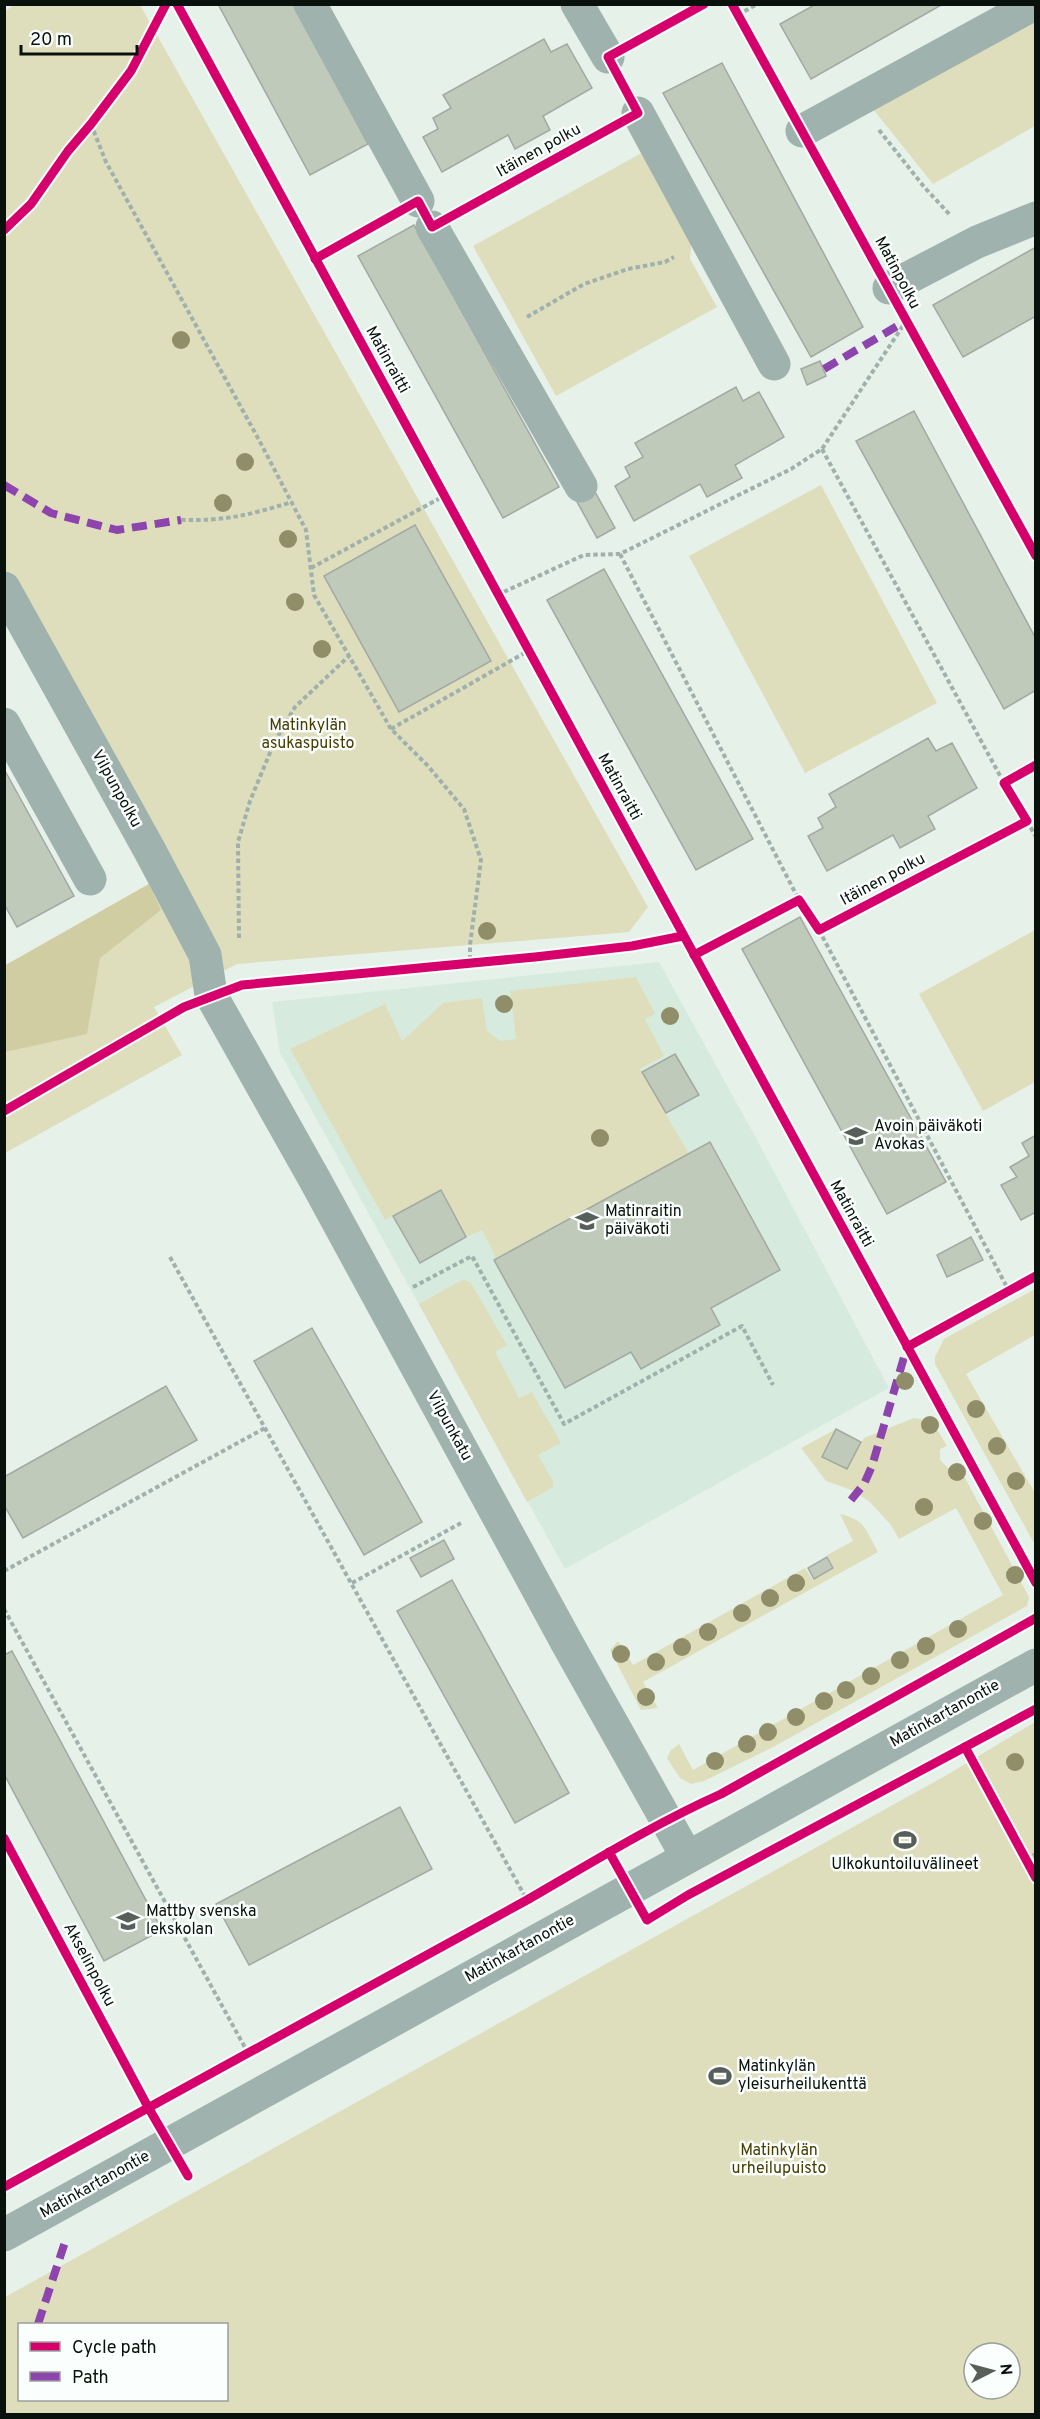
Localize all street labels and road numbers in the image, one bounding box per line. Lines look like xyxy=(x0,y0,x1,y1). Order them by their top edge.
street label: Itäinen polku xyxy=(493,120,585,182)
street label: Matinpolku xyxy=(870,233,924,313)
street label: Matinraitti xyxy=(360,323,414,397)
street label: Vilpunpolku xyxy=(86,747,146,831)
street label: Matinraitti xyxy=(592,750,646,824)
street label: Itäinen polku xyxy=(837,849,929,911)
street label: Matinraitti xyxy=(824,1177,878,1251)
street label: Vilpunkatu xyxy=(422,1388,476,1464)
street label: Matinkartanontie xyxy=(887,1676,1003,1752)
street label: Matinkartanontie xyxy=(462,1911,578,1987)
street label: Akselinpolku xyxy=(59,1920,119,2010)
street label: Matinkartanontie xyxy=(37,2147,153,2223)

